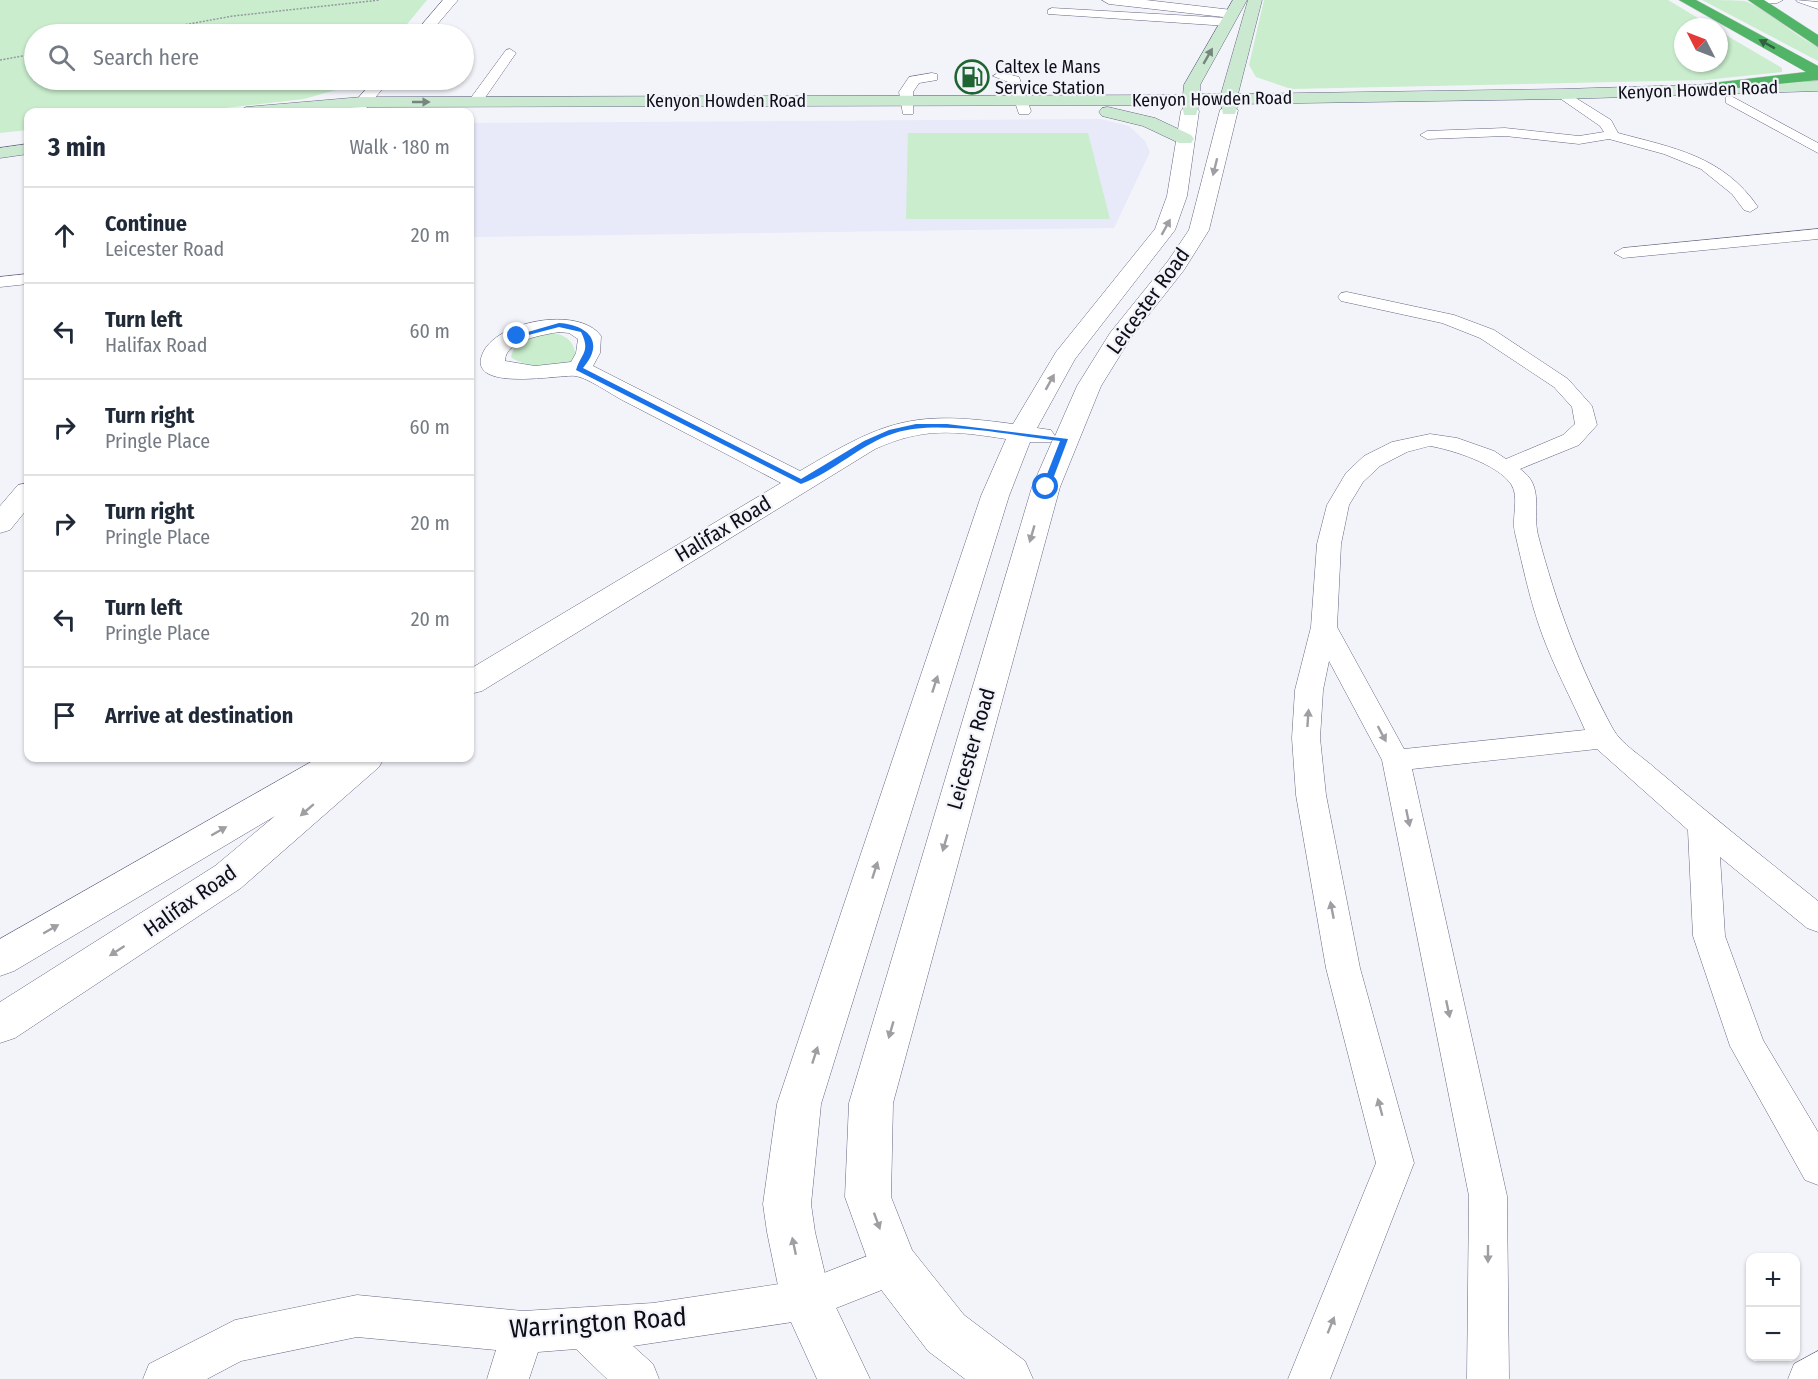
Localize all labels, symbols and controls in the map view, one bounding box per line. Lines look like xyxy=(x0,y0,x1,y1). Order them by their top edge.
north arrow xyxy=(1674,18,1728,72)
search box xyxy=(24,24,474,90)
one-way arrow xyxy=(1758,39,1775,49)
icon: search xyxy=(45,41,78,74)
text: Search here xyxy=(93,44,199,71)
one-way arrow xyxy=(1203,48,1213,65)
place label: Caltex le Mans Service Station xyxy=(995,56,1105,99)
fuel station icon: Caltex le Mans Service Station xyxy=(954,59,990,95)
street label: Kenyon Howden Road xyxy=(1617,76,1779,104)
street label: Kenyon Howden Road xyxy=(1132,87,1292,111)
street label: Kenyon Howden Road xyxy=(646,90,806,112)
one-way arrow xyxy=(411,97,430,107)
text: 3 min xyxy=(48,132,106,163)
text: Walk · 180 m xyxy=(349,135,450,159)
one-way arrow xyxy=(1210,158,1220,176)
text: Continue xyxy=(105,210,187,237)
one-way arrow xyxy=(1161,218,1171,235)
icon: ahead xyxy=(48,219,81,252)
text: 20 m xyxy=(411,223,450,247)
text: Leicester Road xyxy=(105,237,224,261)
street label: Leicester Road xyxy=(1101,243,1195,359)
text: Turn left xyxy=(105,306,183,333)
icon: left xyxy=(48,315,81,348)
text: 60 m xyxy=(410,319,450,343)
route end xyxy=(503,322,529,348)
text: Halifax Road xyxy=(105,333,207,357)
one-way arrow xyxy=(1044,374,1054,391)
text: Turn right xyxy=(105,402,194,429)
icon: right xyxy=(48,411,81,444)
text: 60 m xyxy=(410,415,450,439)
text: Pringle Place xyxy=(105,429,210,453)
route start xyxy=(1032,473,1058,499)
street label: Halifax Road xyxy=(670,490,776,568)
text: Turn right xyxy=(105,498,194,525)
icon: right xyxy=(48,507,81,540)
text: 20 m xyxy=(411,511,450,535)
text: Pringle Place xyxy=(105,525,210,549)
one-way arrow xyxy=(1027,525,1037,543)
text: Turn left xyxy=(105,594,183,621)
icon: left xyxy=(48,603,81,636)
text: 20 m xyxy=(411,607,450,631)
text: Pringle Place xyxy=(105,621,210,645)
one-way arrow xyxy=(930,675,940,693)
street label: Leicester Road xyxy=(941,685,1001,813)
icon: arrive xyxy=(48,699,81,732)
text: Arrive at destination xyxy=(105,702,293,729)
one-way arrow xyxy=(1303,708,1312,727)
one-way arrow xyxy=(1377,726,1387,743)
one-way arrow xyxy=(300,803,315,816)
one-way arrow xyxy=(1404,808,1413,827)
one-way arrow xyxy=(211,826,228,836)
one-way arrow xyxy=(939,834,949,852)
street label: Halifax Road xyxy=(138,859,242,943)
one-way arrow xyxy=(871,861,880,879)
one-way arrow xyxy=(1328,901,1337,920)
one-way arrow xyxy=(42,925,59,935)
one-way arrow xyxy=(109,945,125,956)
one-way arrow xyxy=(1444,999,1454,1018)
one-way arrow xyxy=(886,1021,896,1039)
one-way arrow xyxy=(811,1046,820,1064)
one-way arrow xyxy=(1375,1098,1385,1116)
one-way arrow xyxy=(872,1212,882,1230)
one-way arrow xyxy=(789,1237,799,1256)
one-way arrow xyxy=(1483,1245,1493,1264)
map controls xyxy=(1746,1253,1800,1361)
button: + xyxy=(1746,1253,1800,1307)
street label: Warrington Road xyxy=(508,1301,688,1345)
button: − xyxy=(1746,1307,1800,1361)
one-way arrow xyxy=(1326,1315,1336,1333)

